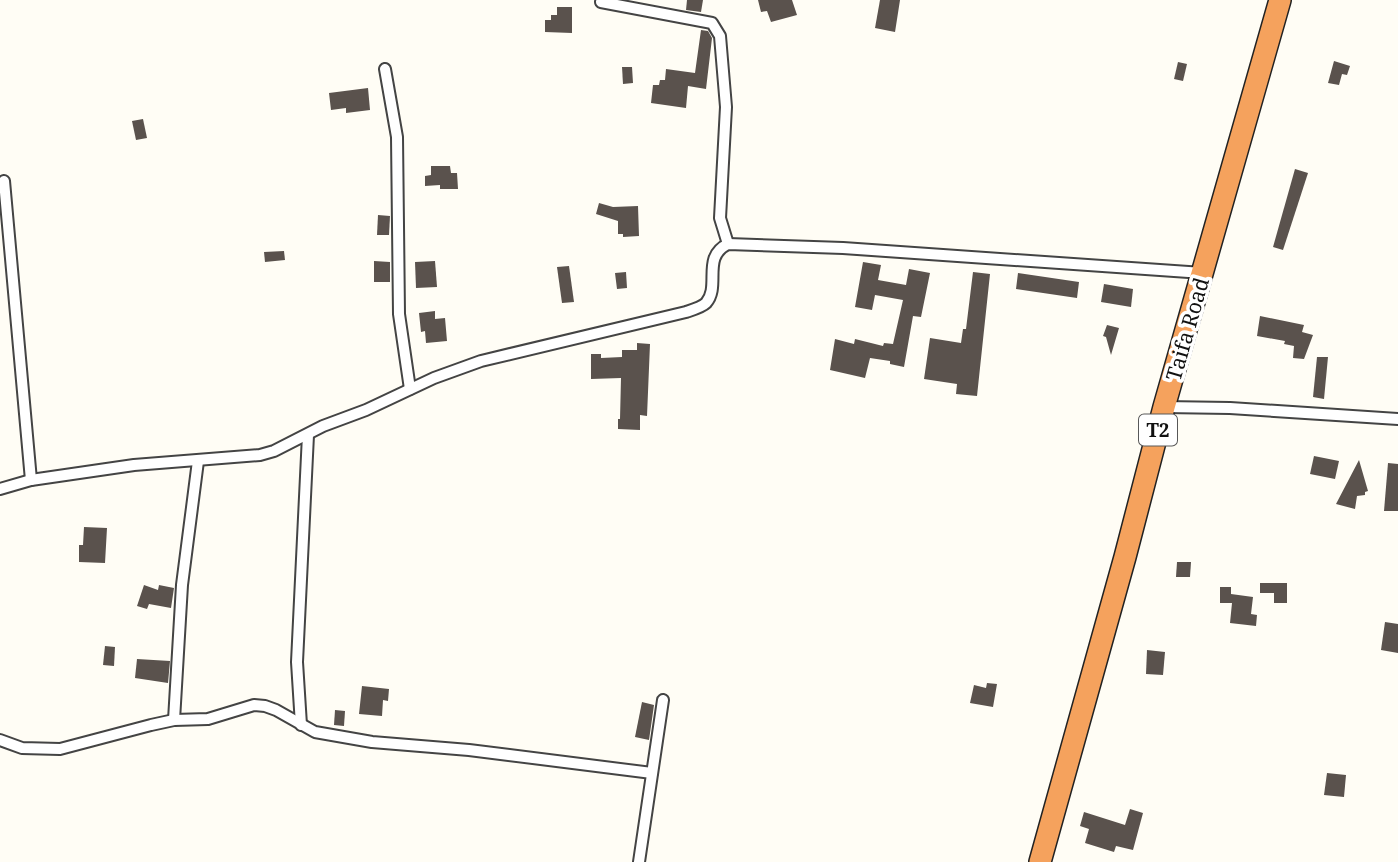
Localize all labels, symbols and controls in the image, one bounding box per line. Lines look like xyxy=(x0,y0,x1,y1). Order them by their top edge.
street label: Taifa Road xyxy=(1159,274,1215,384)
road number: T2 xyxy=(1139,414,1177,446)

